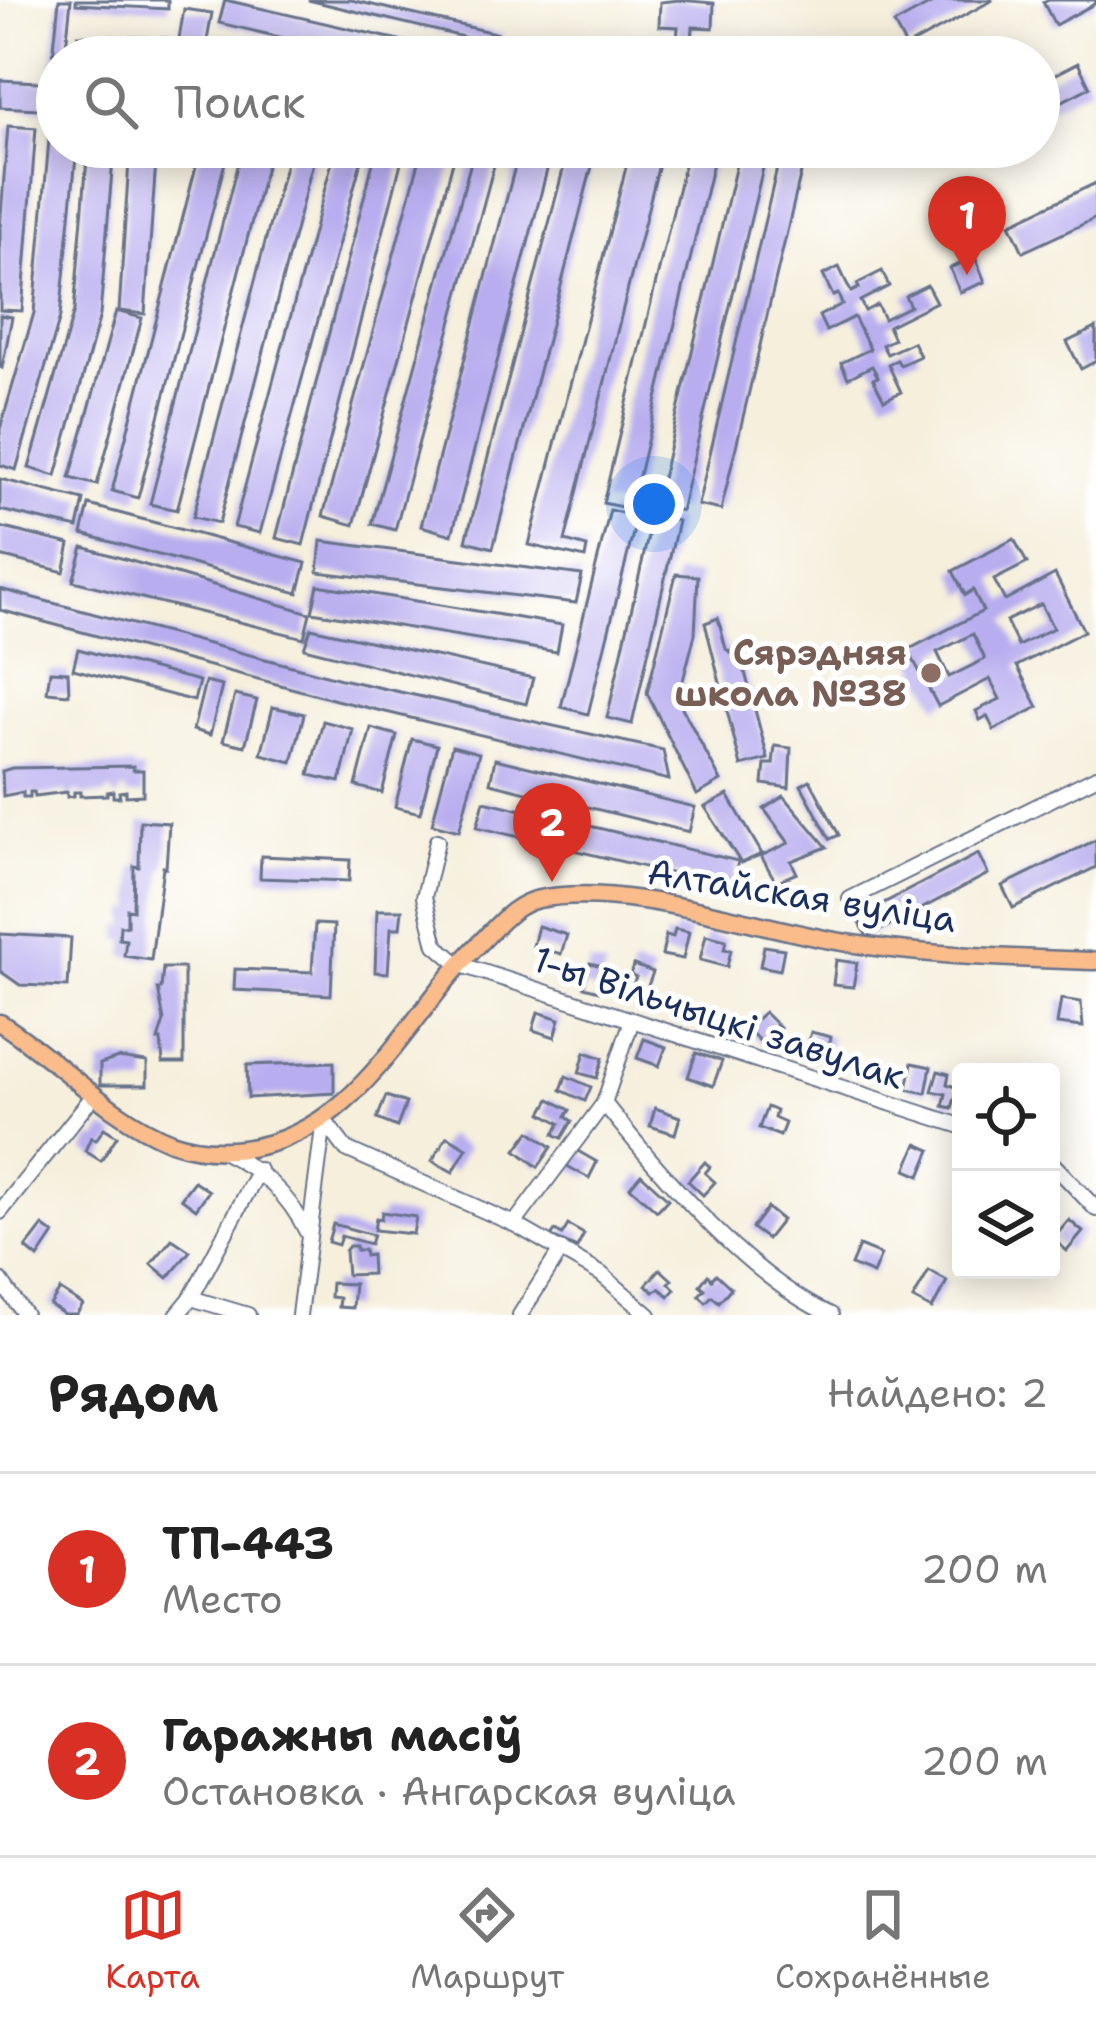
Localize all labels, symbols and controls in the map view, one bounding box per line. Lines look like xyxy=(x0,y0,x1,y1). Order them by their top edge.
search box xyxy=(36,36,1060,168)
icon: search xyxy=(78,69,144,135)
text: Поиск xyxy=(174,72,305,132)
pin: 1 xyxy=(928,176,1006,275)
your location xyxy=(624,474,684,534)
place label: Сярэдняя школа №38 xyxy=(674,628,907,718)
marker: Сярэдняя школа №38 xyxy=(918,660,944,686)
pin: 2 xyxy=(513,783,591,882)
street label: Алтайская вуліца xyxy=(644,847,960,944)
street label: 1-ы Вільчыцкі завулак xyxy=(527,934,911,1101)
map controls xyxy=(952,1063,1060,1279)
button: locate xyxy=(952,1063,1060,1171)
button: layers xyxy=(952,1171,1060,1279)
text: Рядом xyxy=(48,1359,219,1427)
text: Найдено: 2 xyxy=(827,1367,1048,1419)
text: ТП-443 xyxy=(162,1513,334,1573)
text: 1 xyxy=(78,1543,96,1595)
text: 200 m xyxy=(921,1543,1048,1595)
text: Место xyxy=(162,1573,283,1625)
text: Гаражны масіў xyxy=(162,1705,522,1765)
text: 2 xyxy=(73,1735,101,1787)
text: 200 m xyxy=(921,1735,1048,1787)
text: Остановка · Ангарская вуліца xyxy=(162,1765,736,1817)
tab: Карта xyxy=(105,1882,200,1999)
tab: Маршрут xyxy=(410,1882,564,1999)
tab: Сохранённые xyxy=(775,1882,991,1999)

